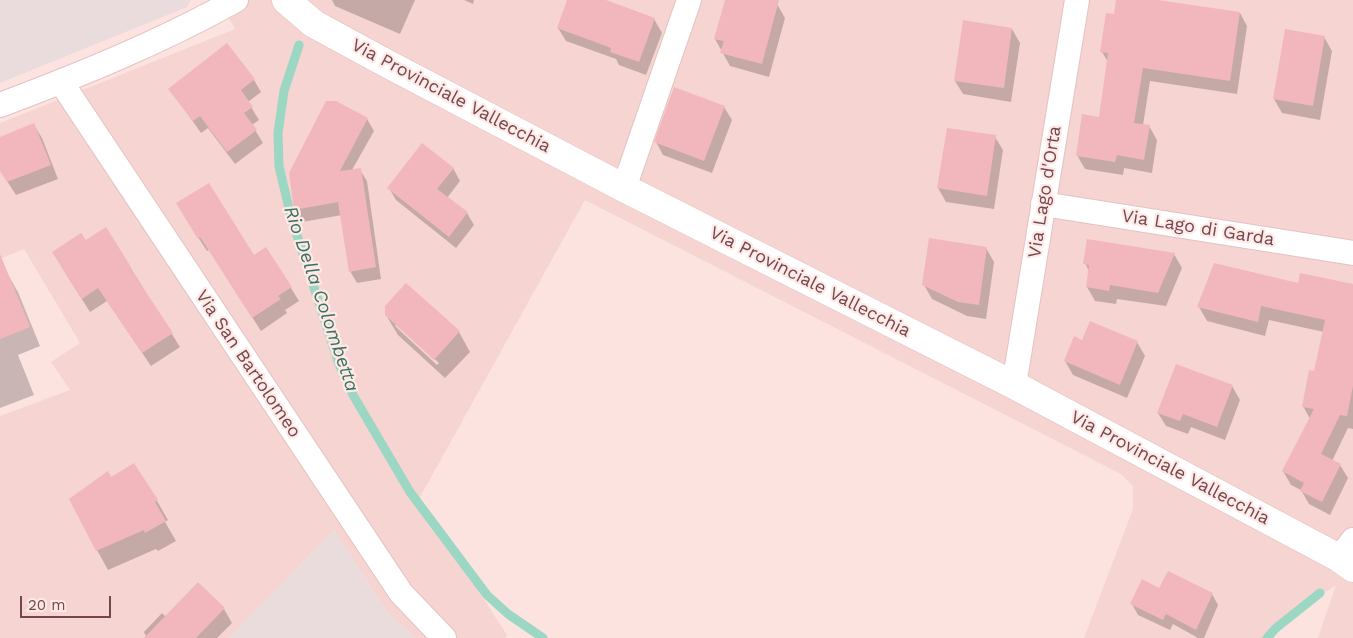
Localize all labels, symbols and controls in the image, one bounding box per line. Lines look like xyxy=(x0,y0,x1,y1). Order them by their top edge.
street label: Via Provinciale Vallecchia xyxy=(348,34,554,158)
street label: Via Lago d'Orta xyxy=(1024,124,1066,260)
water label: Rio Della Colombetta xyxy=(279,203,363,395)
street label: Via Lago di Garda xyxy=(1120,205,1276,251)
street label: Via Provinciale Vallecchia xyxy=(706,222,914,342)
street label: Via San Bartolomeo xyxy=(191,286,305,442)
street label: Via Provinciale Vallecchia xyxy=(1067,406,1273,530)
scale bar xyxy=(22,586,114,618)
text: 20 m xyxy=(28,596,66,614)

